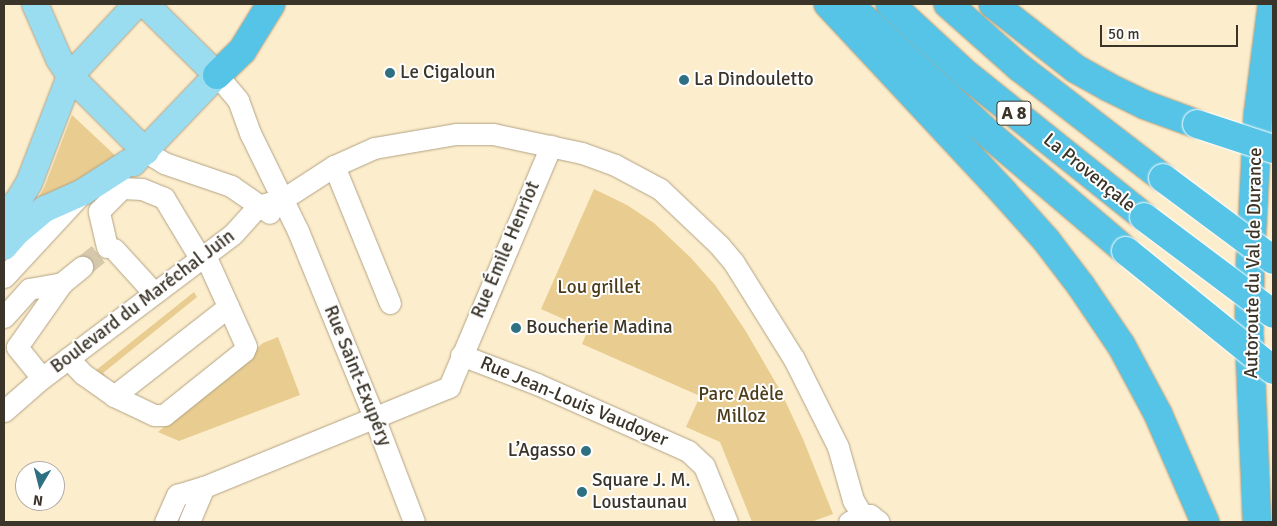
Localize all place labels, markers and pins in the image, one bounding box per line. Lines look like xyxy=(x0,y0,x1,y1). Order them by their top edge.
place label: Le Cigaloun xyxy=(400,62,495,84)
marker: Le Cigaloun xyxy=(384,67,396,79)
place label: La Dindouletto xyxy=(694,69,814,91)
marker: La Dindouletto xyxy=(678,74,690,86)
place label: Boucherie Madina xyxy=(526,317,673,339)
marker: Boucherie Madina xyxy=(510,322,522,334)
place label: L’Agasso xyxy=(508,440,576,462)
marker: L’Agasso xyxy=(580,445,592,457)
place label: Square J. M. Loustaunau xyxy=(592,470,691,514)
marker: Square J. M. Loustaunau xyxy=(576,486,588,498)

